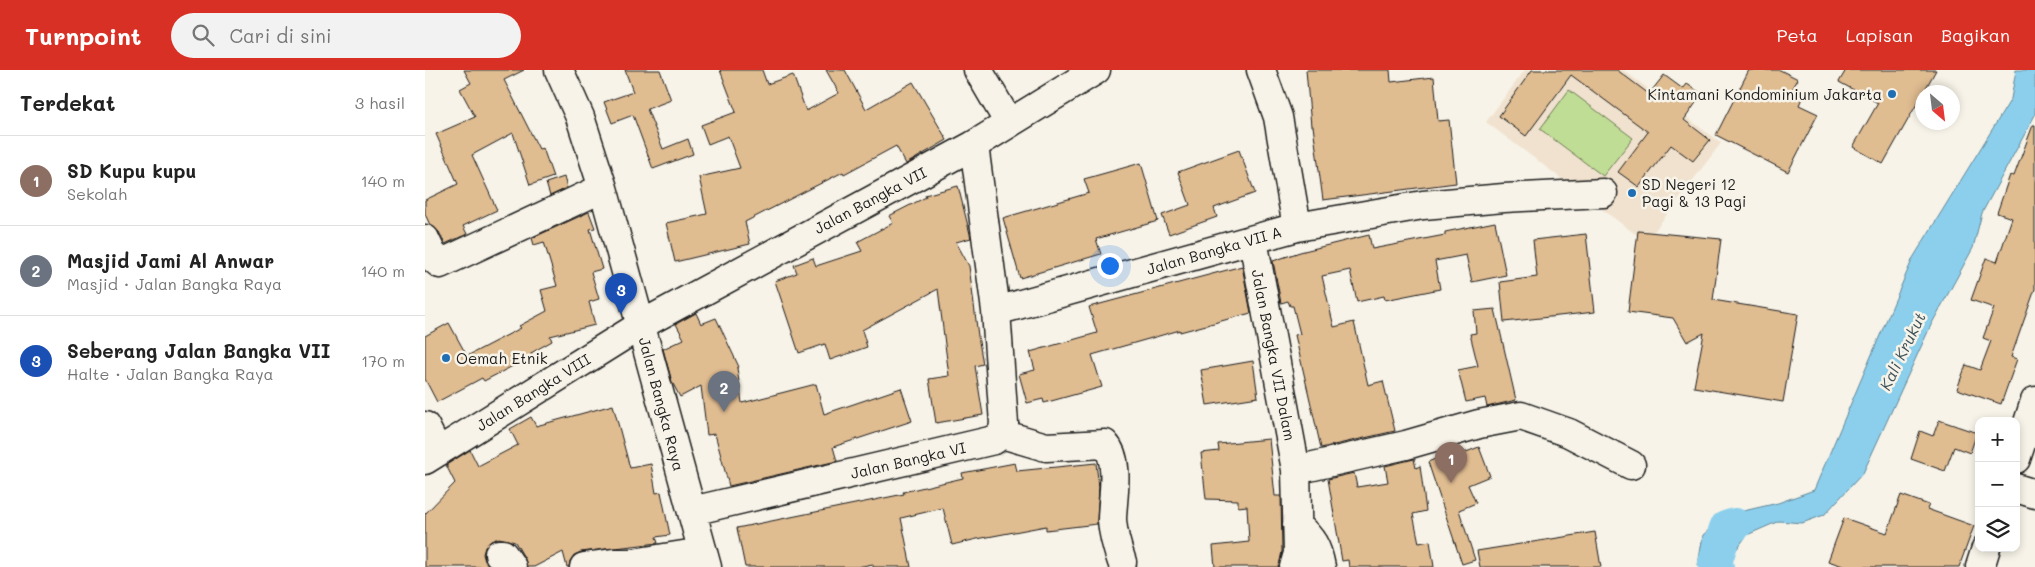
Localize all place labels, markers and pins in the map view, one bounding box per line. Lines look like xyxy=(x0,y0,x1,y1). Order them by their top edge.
place label: Kintamani Kondominium Jakarta xyxy=(1648,84,1882,104)
marker: Kintamani Kondominium Jakarta xyxy=(1886,88,1898,100)
place label: SD Negeri 12 Pagi & 13 Pagi xyxy=(1642,174,1746,211)
marker: SD Negeri 12 Pagi & 13 Pagi xyxy=(1626,187,1638,199)
pin: 3 xyxy=(605,273,637,314)
place label: Oemah Etnik xyxy=(456,348,548,368)
marker: Oemah Etnik xyxy=(440,352,452,364)
pin: 2 xyxy=(708,371,740,412)
pin: 1 xyxy=(1435,442,1467,483)

